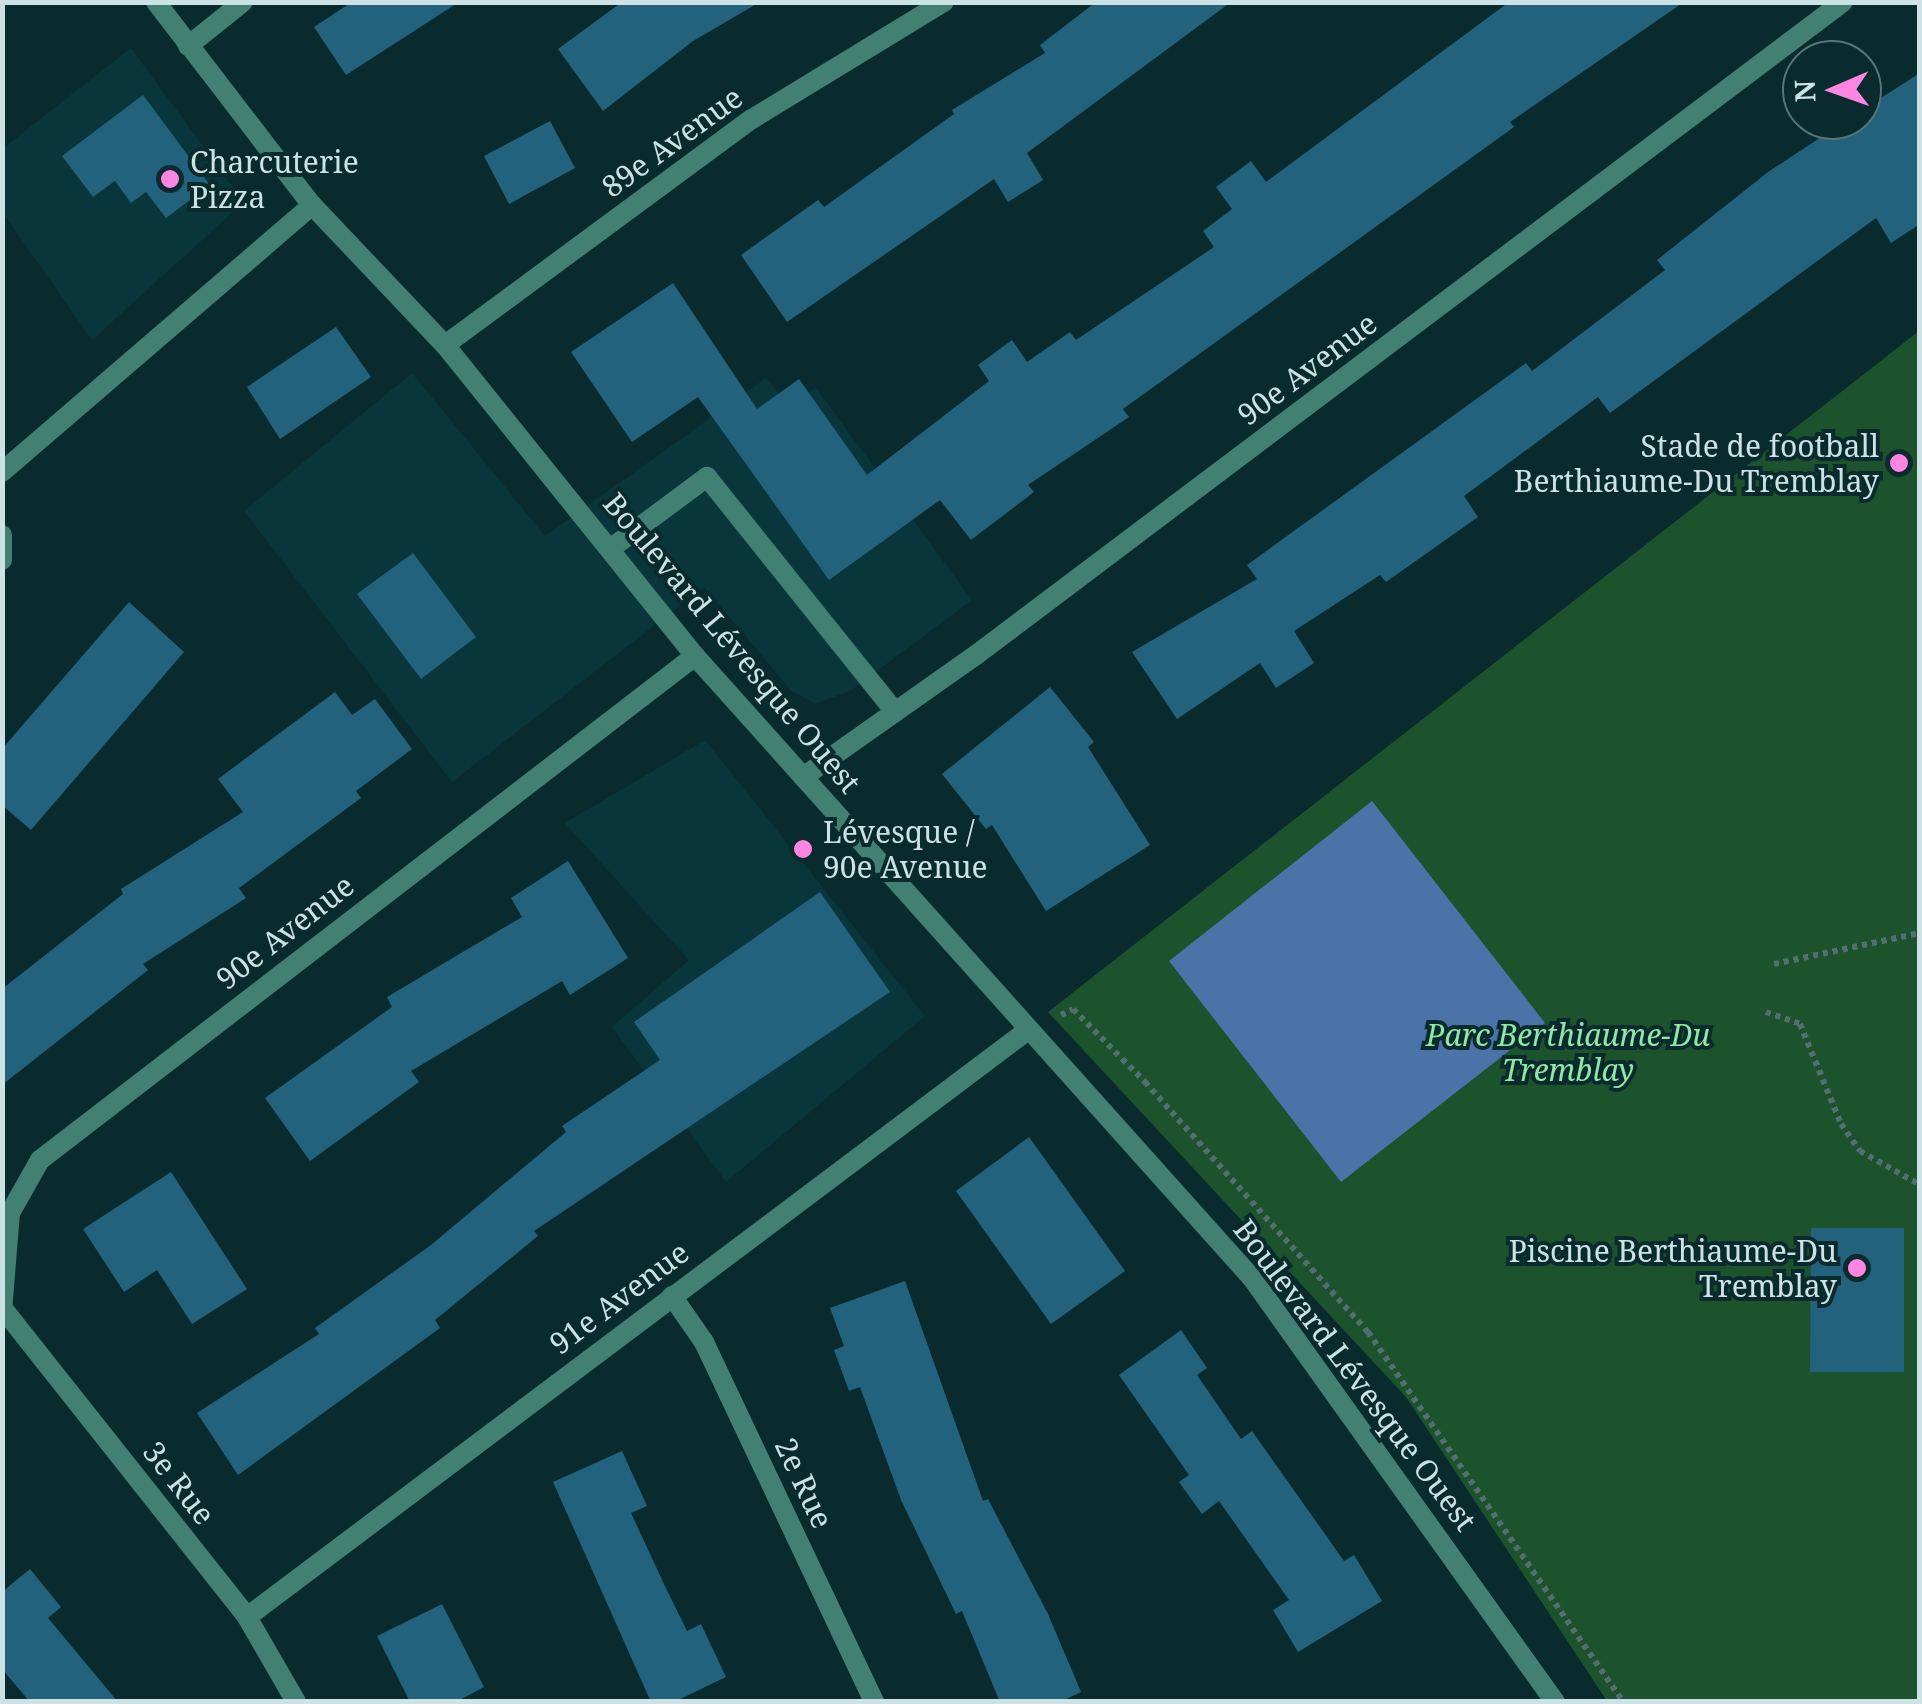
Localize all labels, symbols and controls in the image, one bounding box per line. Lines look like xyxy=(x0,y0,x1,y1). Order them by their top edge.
north arrow xyxy=(1782,40,1882,140)
street label: 89e Avenue xyxy=(595,79,749,205)
text: N xyxy=(1785,79,1823,103)
place label: Charcuterie Pizza xyxy=(190,144,359,214)
marker: Charcuterie Pizza xyxy=(159,168,181,190)
street label: 90e Avenue xyxy=(1230,305,1384,433)
place label: Stade de football Berthiaume-Du Tremblay xyxy=(1514,428,1879,498)
marker: Stade de football Berthiaume-Du Tremblay xyxy=(1888,452,1910,474)
street label: Boulevard Lévesque Ouest xyxy=(596,486,868,800)
place label: Lévesque / 90e Avenue xyxy=(823,814,988,884)
marker: Lévesque / 90e Avenue xyxy=(792,838,814,860)
street label: 90e Avenue xyxy=(209,867,361,997)
park label: Parc Berthiaume-Du Tremblay xyxy=(1426,1017,1710,1088)
street label: Boulevard Lévesque Ouest xyxy=(1226,1212,1484,1538)
place label: Piscine Berthiaume-Du Tremblay xyxy=(1509,1233,1837,1304)
street label: 91e Avenue xyxy=(542,1234,696,1362)
marker: Piscine Berthiaume-Du Tremblay xyxy=(1846,1257,1868,1279)
street label: 2e Rue xyxy=(768,1432,840,1534)
street label: 3e Rue xyxy=(135,1434,223,1532)

